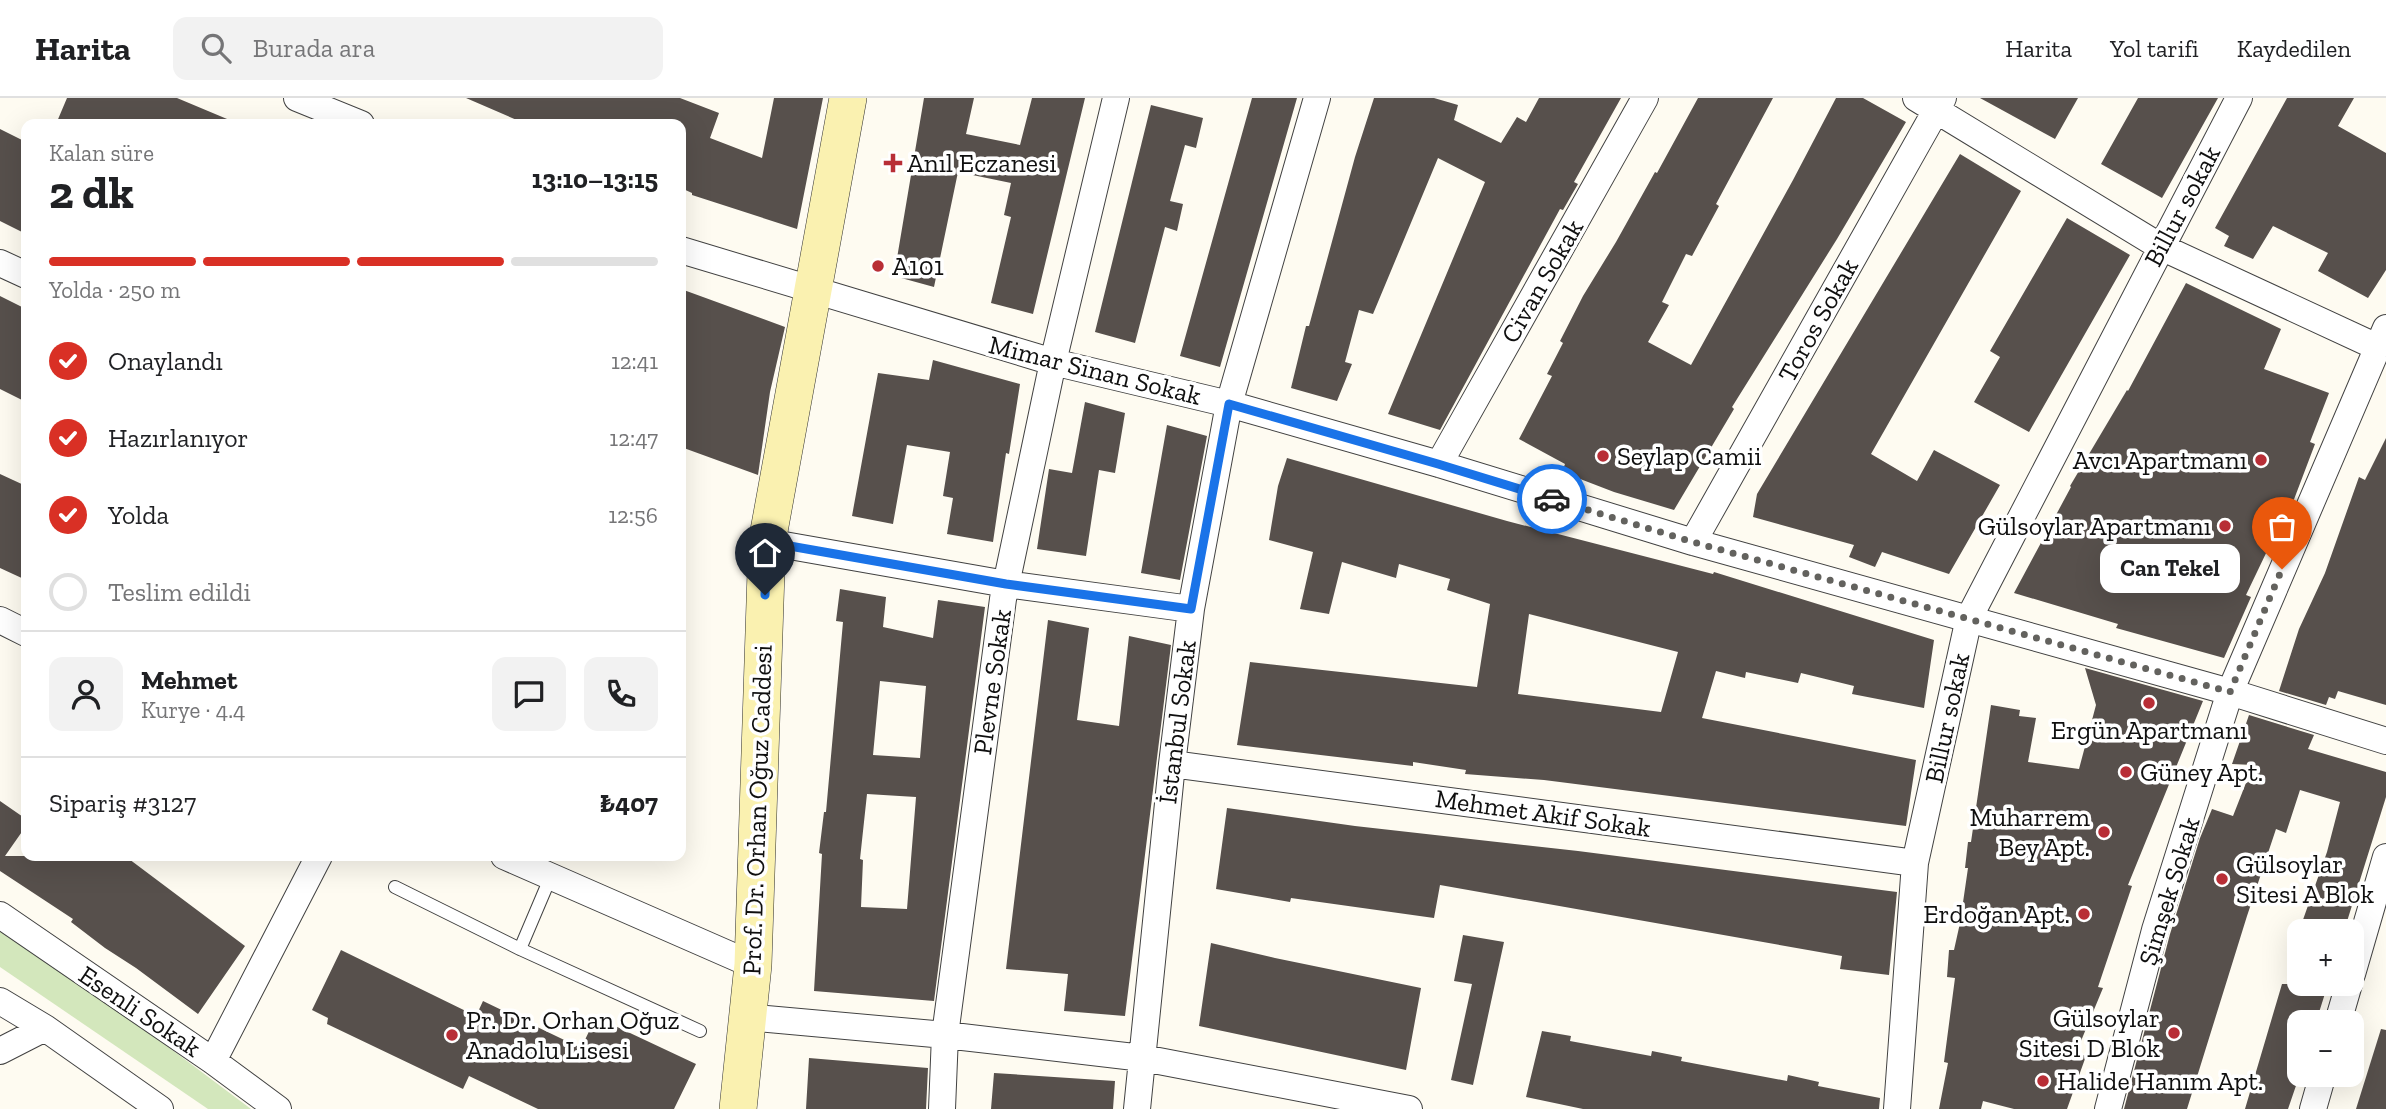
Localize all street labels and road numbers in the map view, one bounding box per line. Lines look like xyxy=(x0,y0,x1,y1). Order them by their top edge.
street label: Billur sokak xyxy=(2137,140,2227,272)
street label: Civan Sokak xyxy=(1494,213,1590,348)
street label: Toros Sokak xyxy=(1771,252,1865,387)
street label: Mimar Sinan Sokak xyxy=(985,328,1205,412)
street label: Plevne Sokak xyxy=(966,607,1018,757)
street label: İstanbul Sokak xyxy=(1151,638,1203,806)
street label: Prof. Dr. Orhan Oğuz Caddesi xyxy=(735,644,779,976)
street label: Billur sokak xyxy=(1918,650,1976,786)
street label: Mehmet Akif Sokak xyxy=(1433,782,1653,844)
street label: Şimşek Sokak xyxy=(2131,813,2207,969)
street label: Esenli Sokak xyxy=(73,958,208,1064)

